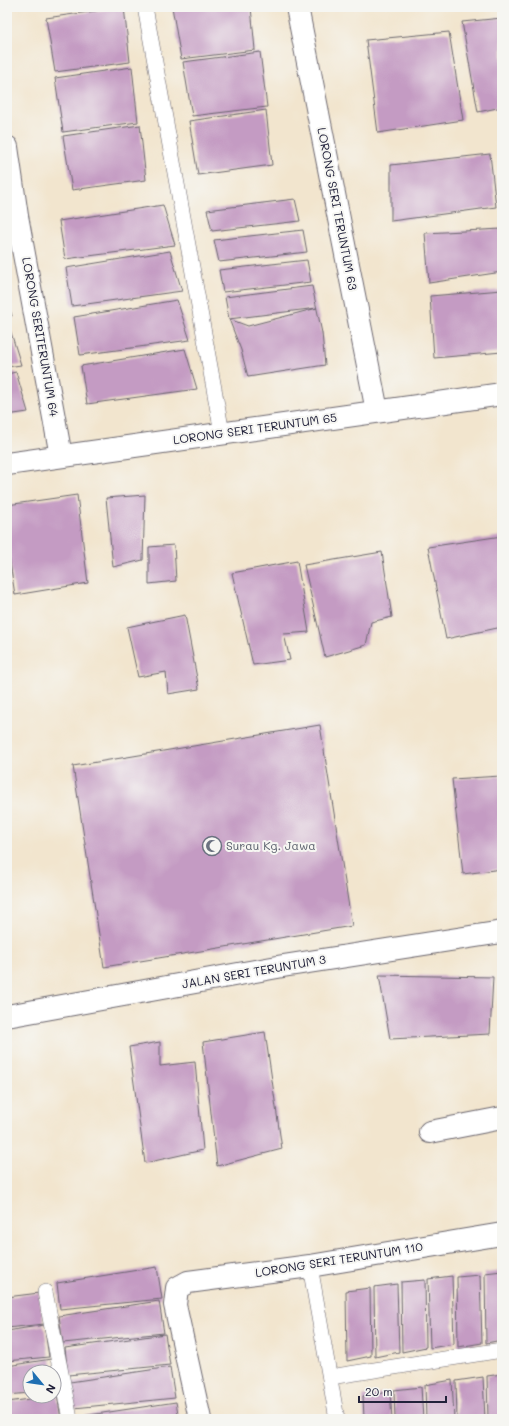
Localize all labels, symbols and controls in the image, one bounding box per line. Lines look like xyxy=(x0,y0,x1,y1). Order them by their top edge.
street label: LORONG SERI TERUNTUM 63 xyxy=(314,126,362,292)
street label: LORONG SERITERUNTUM 64 xyxy=(19,256,63,418)
street label: LORONG SERI TERUNTUM 65 xyxy=(172,409,338,447)
mosque icon: Surau Kg. Jawa xyxy=(201,835,223,857)
place label: Surau Kg. Jawa xyxy=(226,837,316,853)
street label: JALAN SERI TERUNTUM 3 xyxy=(181,950,327,992)
street label: LORONG SERI TERUNTUM 110 xyxy=(254,1238,424,1280)
north arrow xyxy=(22,1364,62,1404)
scale bar xyxy=(359,1378,446,1404)
text: N xyxy=(43,1382,60,1396)
text: 20 m xyxy=(365,1383,393,1399)

